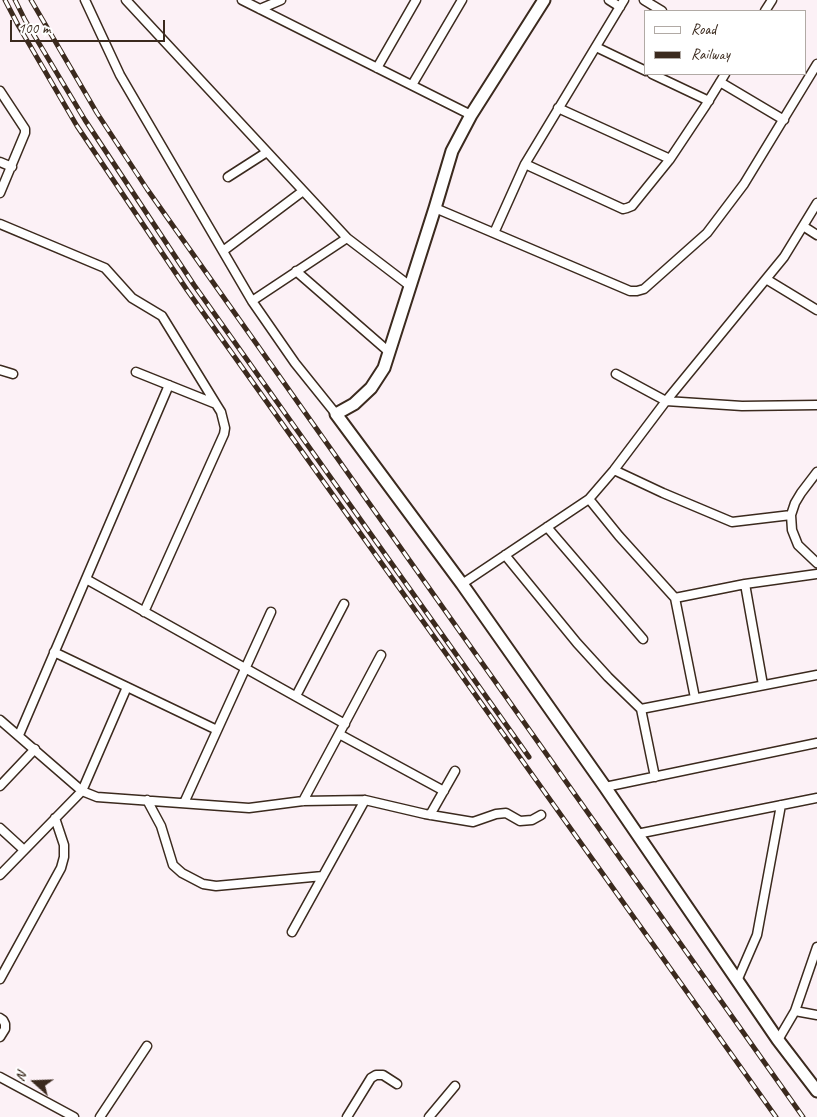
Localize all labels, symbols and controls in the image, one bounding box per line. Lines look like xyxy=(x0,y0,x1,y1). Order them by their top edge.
scale bar xyxy=(12,10,168,42)
legend xyxy=(644,10,807,75)
text: 100 m xyxy=(18,19,50,38)
text: Road xyxy=(691,20,716,39)
text: Railway xyxy=(691,45,730,64)
north arrow xyxy=(10,1057,60,1107)
text: N xyxy=(11,1070,30,1084)

